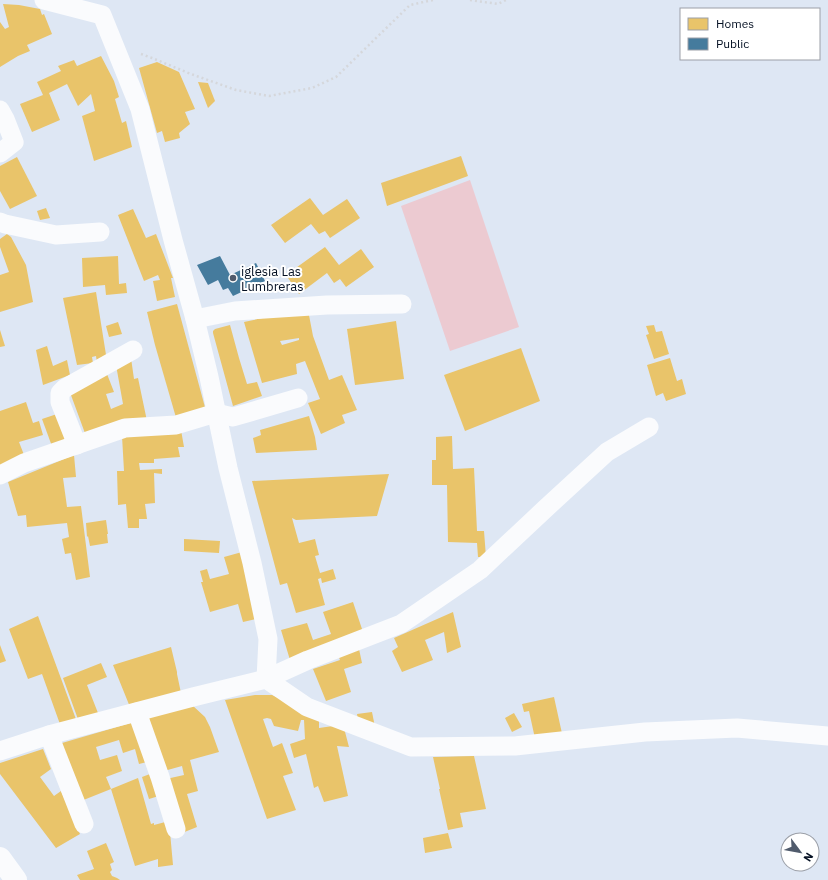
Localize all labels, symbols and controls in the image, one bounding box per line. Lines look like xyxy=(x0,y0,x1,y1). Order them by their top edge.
legend xyxy=(680,8,820,60)
text: Homes xyxy=(716,16,754,31)
text: Public xyxy=(716,36,749,51)
place label: iglesia Las Lumbreras xyxy=(241,263,304,295)
marker: iglesia Las Lumbreras xyxy=(228,273,238,283)
north arrow xyxy=(780,832,820,872)
text: N xyxy=(800,850,817,864)

